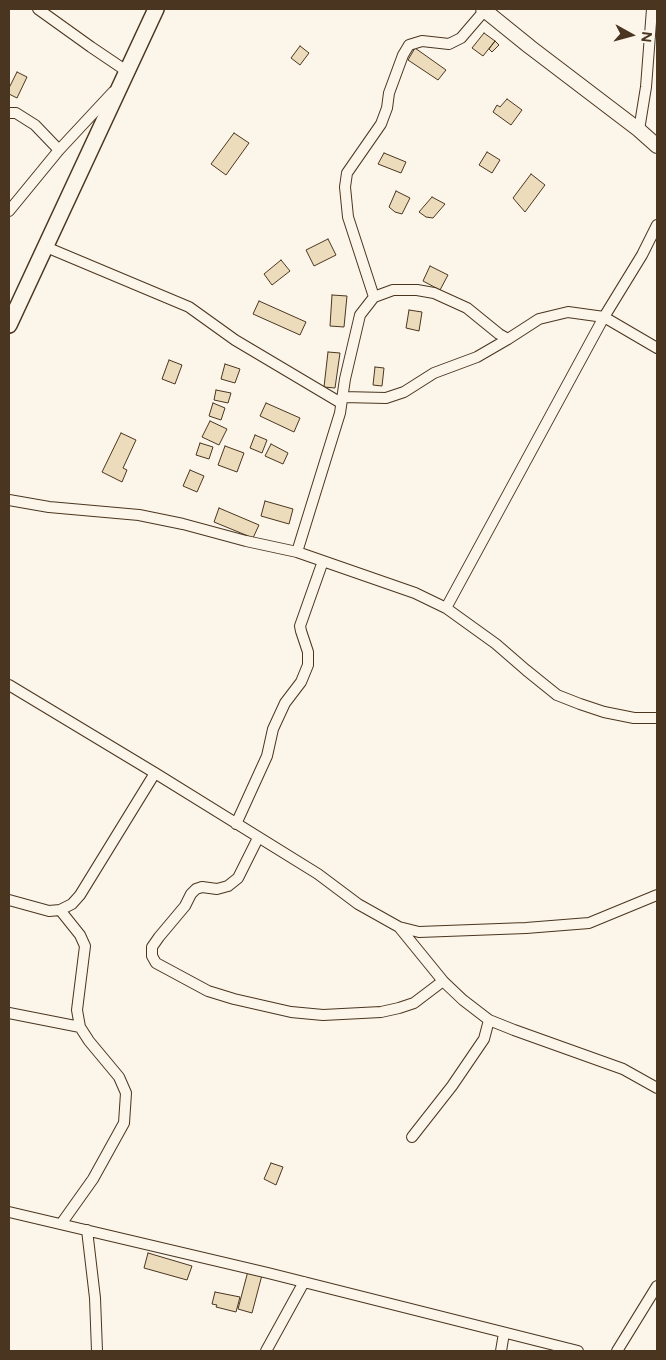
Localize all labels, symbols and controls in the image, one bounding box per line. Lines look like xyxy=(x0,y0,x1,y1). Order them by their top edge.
north arrow xyxy=(606,10,656,60)
text: N xyxy=(637,30,655,43)

